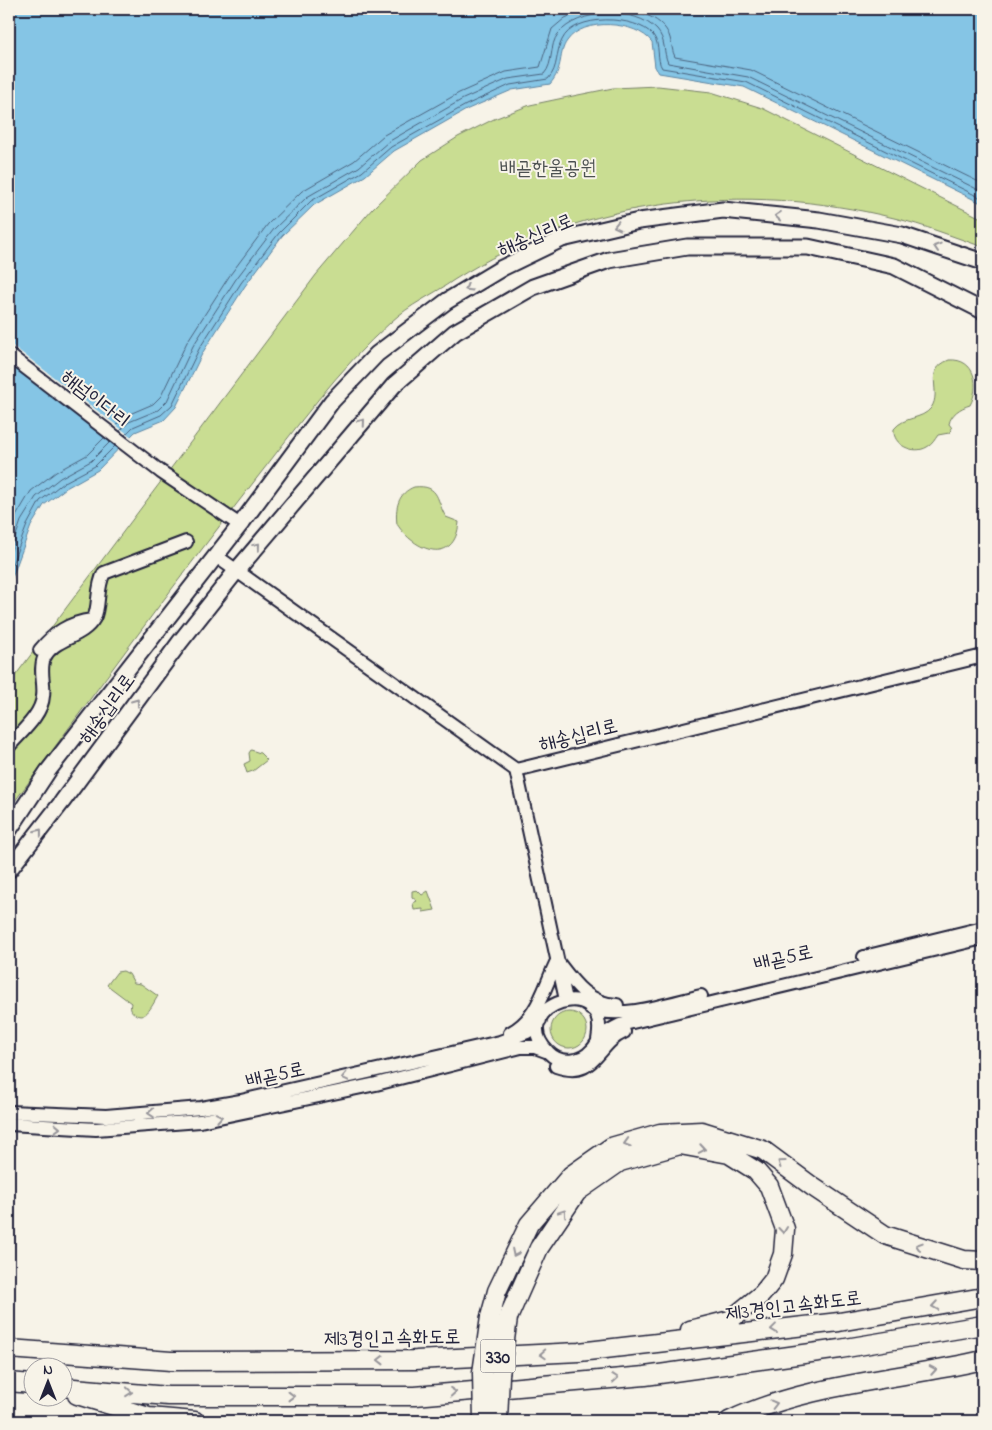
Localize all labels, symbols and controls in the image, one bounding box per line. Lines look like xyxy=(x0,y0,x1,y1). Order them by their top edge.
park label: 배곧한울공원 xyxy=(500,155,596,184)
street label: 해송십리로 xyxy=(493,207,579,265)
one-way arrow xyxy=(774,210,782,221)
one-way arrow xyxy=(612,220,621,231)
one-way arrow xyxy=(933,242,942,252)
one-way arrow xyxy=(465,282,474,292)
street label: 해넘이다리 xyxy=(54,364,135,436)
one-way arrow xyxy=(357,419,365,428)
one-way arrow xyxy=(251,542,260,551)
street label: 해송십리로 xyxy=(73,668,143,751)
one-way arrow xyxy=(130,698,139,708)
street label: 해송십리로 xyxy=(536,713,621,760)
one-way arrow xyxy=(33,829,41,838)
street label: 배곧5로 xyxy=(751,939,816,980)
street label: 배곧5로 xyxy=(243,1056,308,1097)
one-way arrow xyxy=(340,1071,349,1082)
one-way arrow xyxy=(146,1108,154,1119)
one-way arrow xyxy=(215,1112,224,1123)
one-way arrow xyxy=(54,1122,62,1133)
one-way arrow xyxy=(623,1137,632,1147)
one-way arrow xyxy=(698,1144,706,1154)
one-way arrow xyxy=(778,1161,787,1169)
one-way arrow xyxy=(557,1209,566,1219)
one-way arrow xyxy=(778,1226,789,1234)
one-way arrow xyxy=(916,1241,924,1251)
one-way arrow xyxy=(511,1248,521,1257)
street label: 제3경인고속화도로 xyxy=(724,1285,863,1330)
one-way arrow xyxy=(931,1300,940,1310)
one-way arrow xyxy=(770,1323,778,1334)
street label: 제3경인고속화도로 xyxy=(323,1324,461,1355)
road number: 330 xyxy=(480,1340,516,1372)
one-way arrow xyxy=(539,1348,547,1359)
one-way arrow xyxy=(377,1355,384,1365)
north arrow xyxy=(22,1358,72,1408)
text: N xyxy=(43,1360,53,1381)
one-way arrow xyxy=(929,1365,938,1376)
one-way arrow xyxy=(611,1373,619,1384)
one-way arrow xyxy=(125,1387,133,1398)
one-way arrow xyxy=(449,1387,457,1398)
one-way arrow xyxy=(288,1391,295,1401)
one-way arrow xyxy=(770,1399,779,1410)

